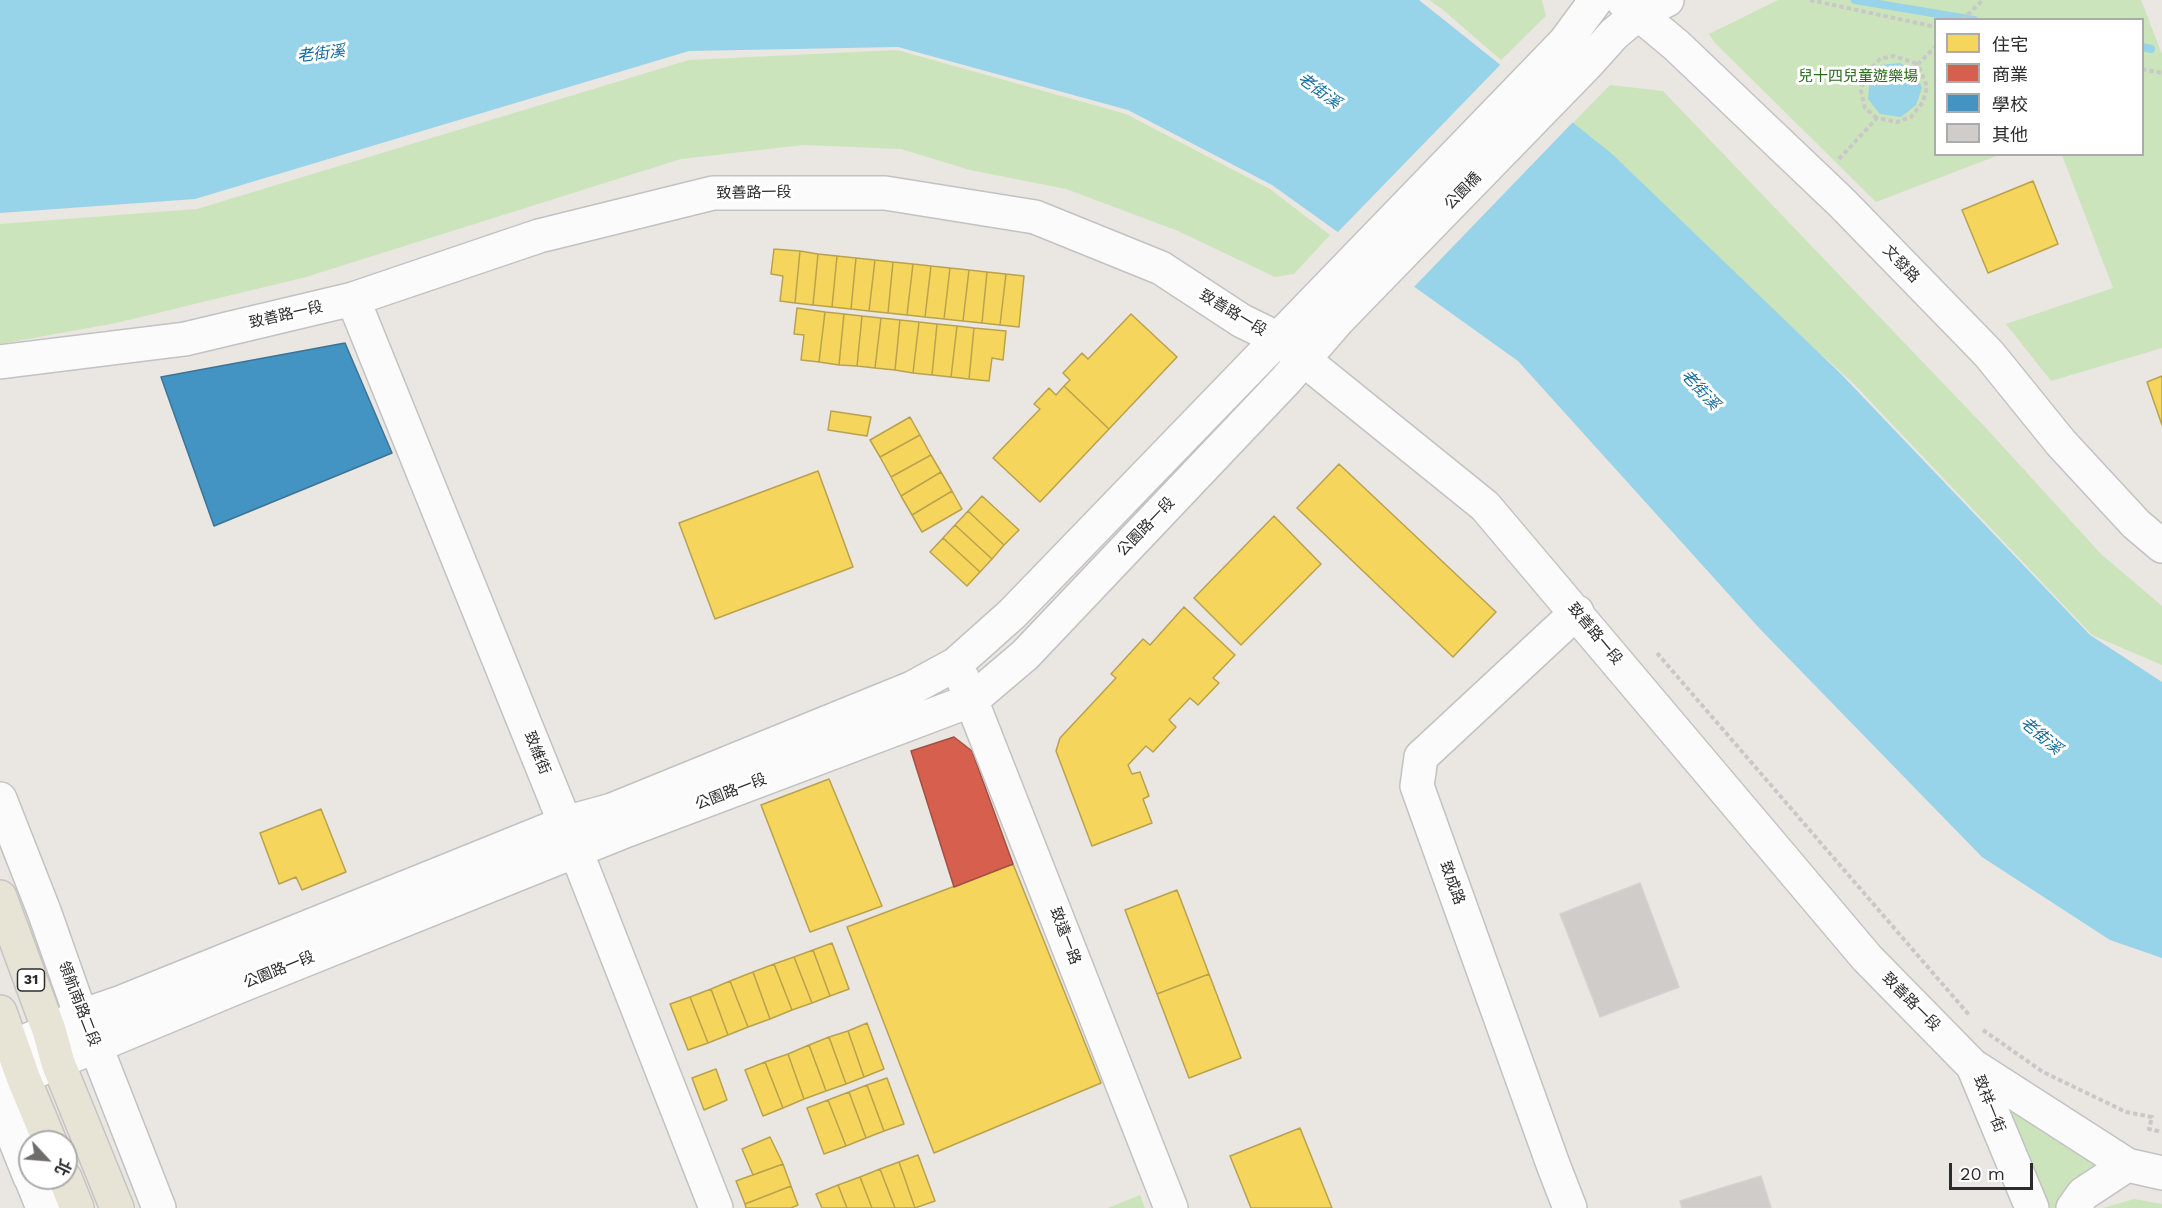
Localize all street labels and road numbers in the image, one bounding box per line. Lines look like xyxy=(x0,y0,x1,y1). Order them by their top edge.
street label: 公園橋 xyxy=(1441,169,1485,213)
street label: 致善路一段 xyxy=(716,183,792,203)
street label: 文發路 xyxy=(1879,242,1923,286)
street label: 致善路一段 xyxy=(1196,286,1270,340)
street label: 致善路一段 xyxy=(247,298,325,332)
street label: 公園路一段 xyxy=(1113,494,1179,560)
street label: 致善路一段 xyxy=(1564,599,1626,669)
street label: 致維街 xyxy=(520,729,554,777)
street label: 公園路一段 xyxy=(693,770,769,814)
street label: 致成路 xyxy=(1436,859,1468,907)
street label: 致遠一路 xyxy=(1046,905,1084,967)
street label: 公園路一段 xyxy=(241,948,317,992)
street label: 領航南路二段 xyxy=(54,959,104,1049)
road number: 31 xyxy=(18,969,44,991)
street label: 致善路一段 xyxy=(1878,969,1944,1035)
street label: 致祥一街 xyxy=(1969,1073,2009,1135)

